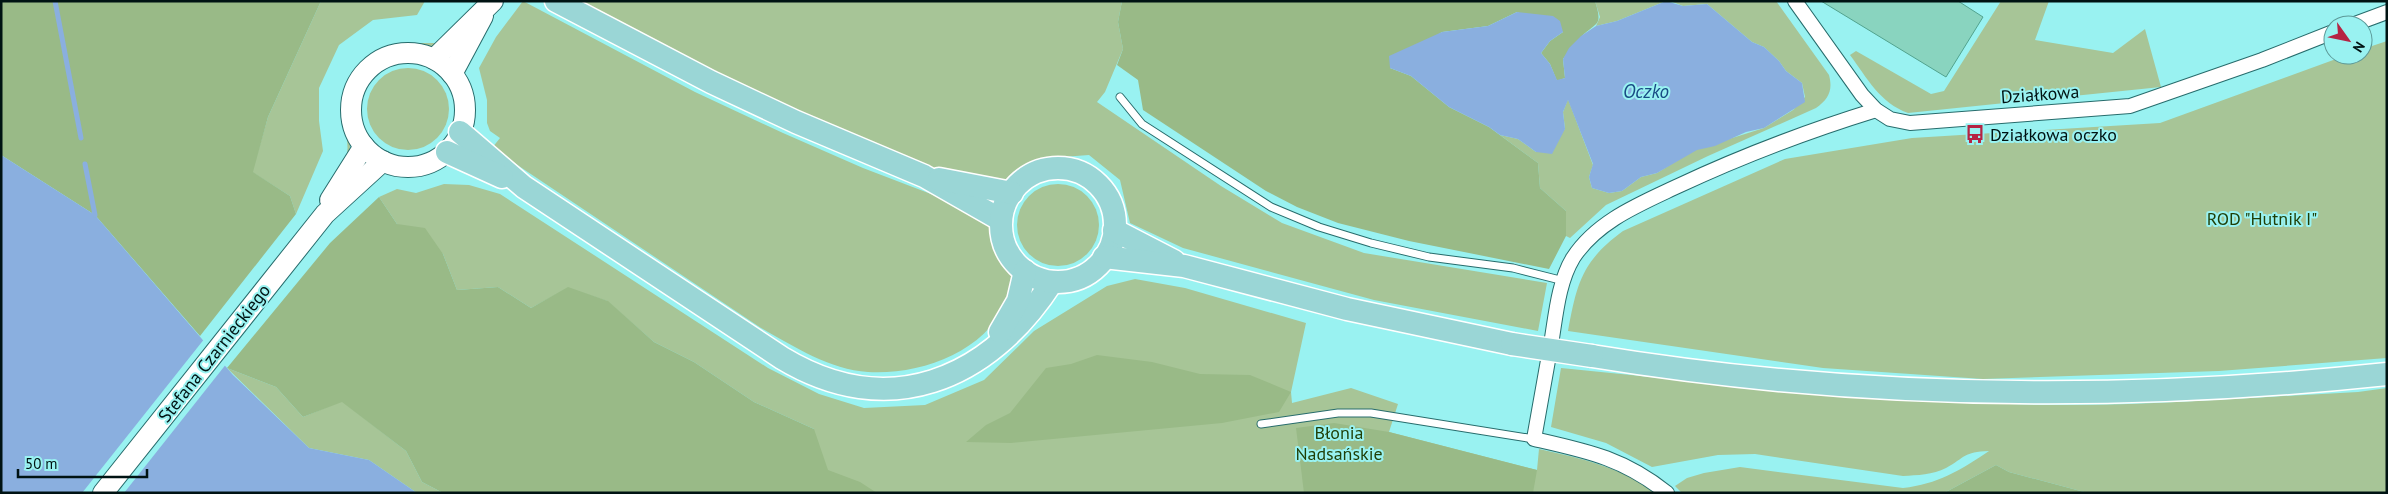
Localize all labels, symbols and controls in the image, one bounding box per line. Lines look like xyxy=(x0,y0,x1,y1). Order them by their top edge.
north arrow xyxy=(2323,15,2373,65)
text: N xyxy=(2349,38,2369,56)
water label: Oczko xyxy=(1623,79,1669,103)
street label: Działkowa xyxy=(2000,80,2080,108)
bus stop icon: Działkowa oczko xyxy=(1964,123,1986,145)
place label: Działkowa oczko xyxy=(1990,123,2117,146)
park label: ROD "Hutnik I" xyxy=(2207,207,2317,230)
street label: Stefana Czarnieckiego xyxy=(153,279,275,427)
park label: Błonia Nadsańskie xyxy=(1295,421,1383,465)
scale bar xyxy=(18,446,146,478)
text: 50 m xyxy=(25,454,58,473)

